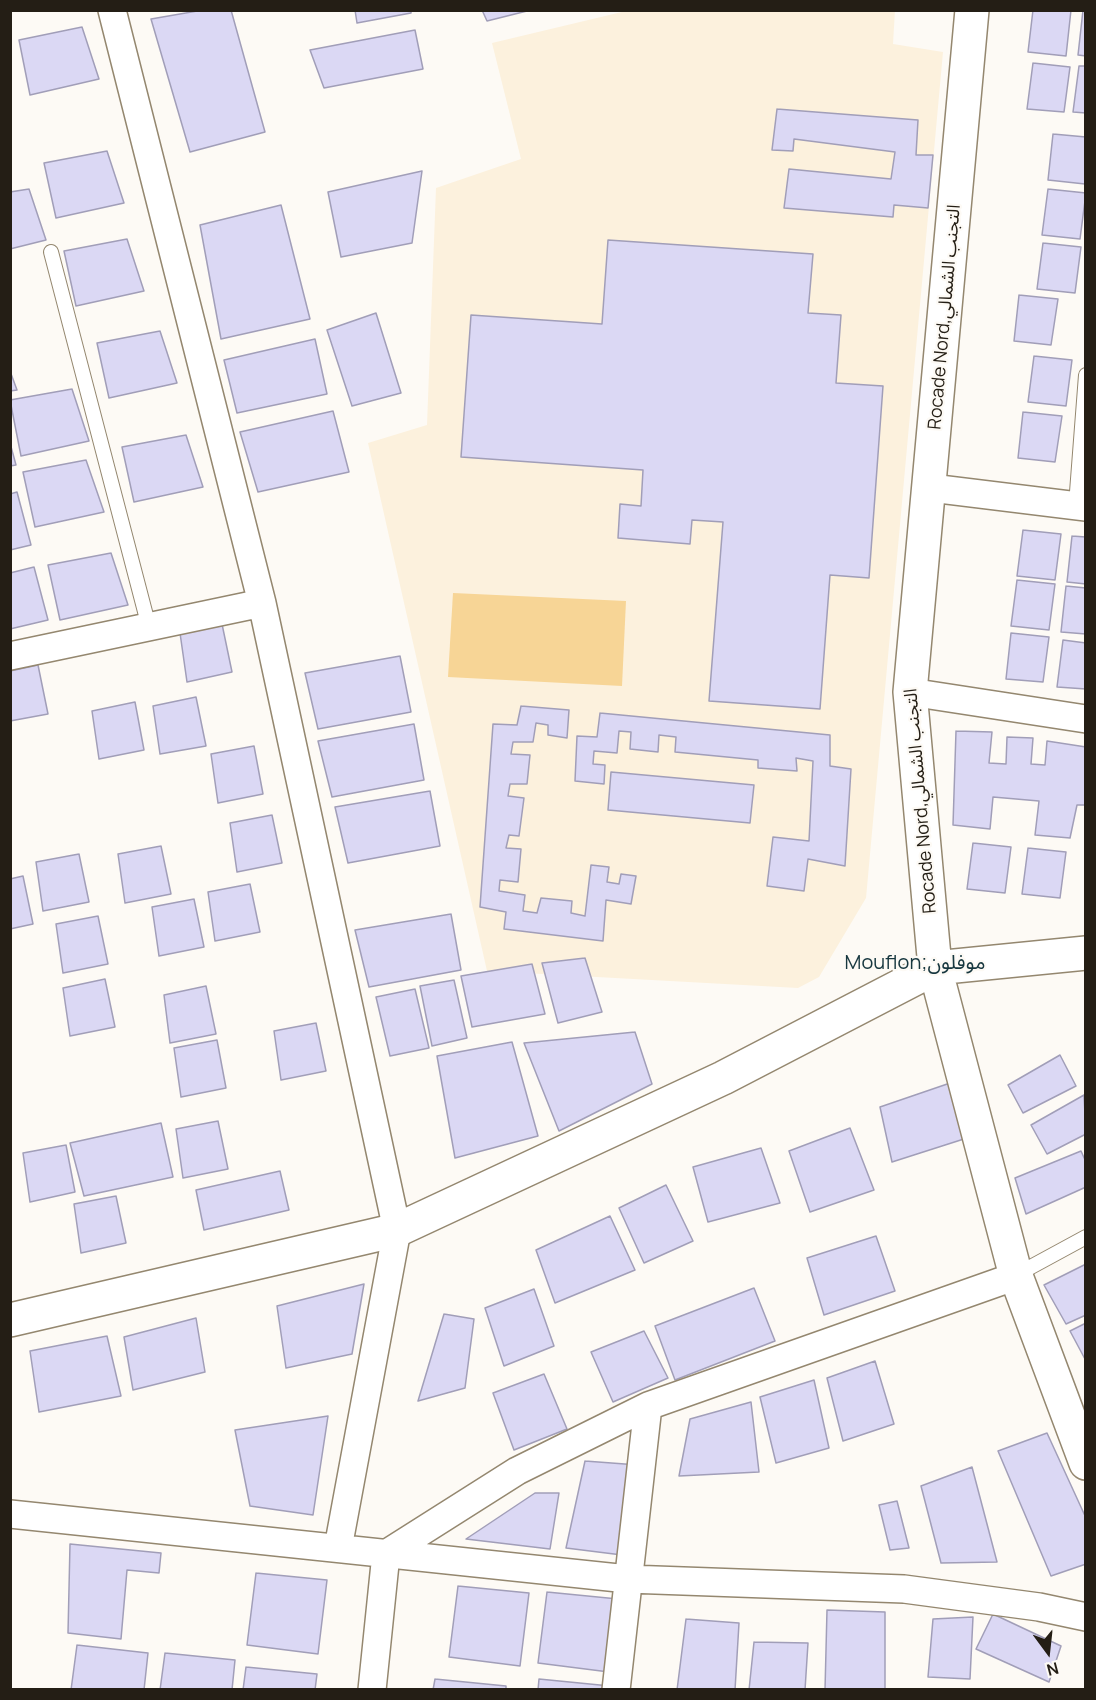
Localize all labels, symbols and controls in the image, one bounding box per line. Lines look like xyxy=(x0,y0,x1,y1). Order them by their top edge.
street label: Rocade Nord,التجنب الشمالي xyxy=(924,204,966,430)
street label: Rocade Nord,التجنب الشمالي xyxy=(900,688,942,914)
district label: Mouflon;موفلون xyxy=(845,951,985,975)
north arrow xyxy=(1018,1622,1078,1682)
text: N xyxy=(1044,1657,1061,1682)

